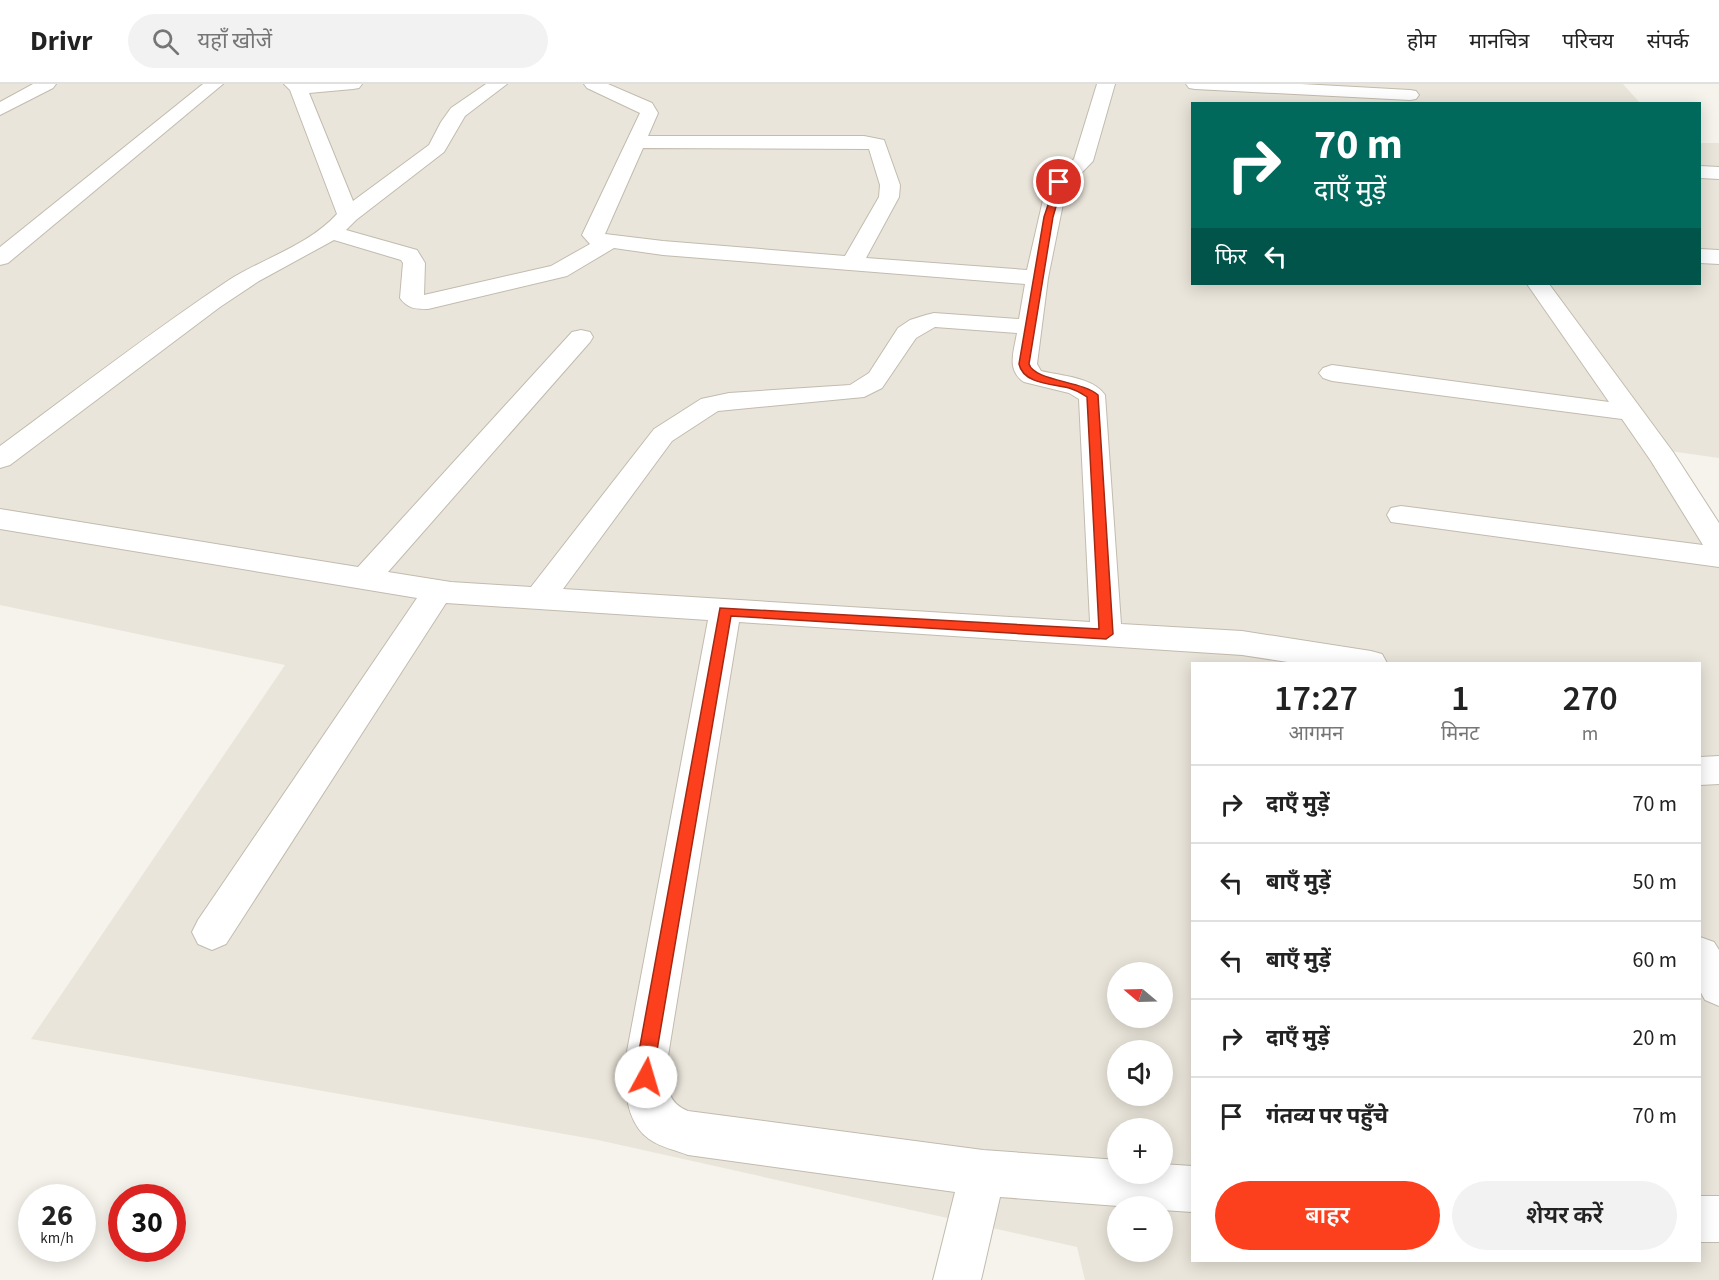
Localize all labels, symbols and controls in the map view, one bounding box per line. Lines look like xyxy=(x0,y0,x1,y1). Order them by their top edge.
search box xyxy=(128,14,548,68)
text: Drivr xyxy=(30,21,92,61)
icon: search xyxy=(149,25,182,58)
text: यहाँ खोजें xyxy=(197,25,272,57)
text: होम xyxy=(1407,26,1436,56)
text: मानचित्र xyxy=(1469,26,1529,56)
text: परिचय xyxy=(1562,26,1614,56)
text: संपर्क xyxy=(1647,26,1689,56)
text: 70 m xyxy=(1314,115,1403,175)
icon: right xyxy=(1215,126,1293,204)
pin xyxy=(1033,156,1084,207)
icon: arrive xyxy=(1042,165,1075,198)
text: दाएँ मुड़ें xyxy=(1314,171,1386,210)
icon: left xyxy=(1259,240,1292,273)
text: फिर xyxy=(1215,241,1247,273)
text: 17:27 xyxy=(1274,673,1358,724)
text: 1 xyxy=(1451,673,1469,724)
text: 270 xyxy=(1562,673,1618,724)
text: आगमन xyxy=(1289,720,1343,748)
text: मिनट xyxy=(1441,720,1479,748)
text: m xyxy=(1582,720,1598,748)
icon: right xyxy=(1215,788,1248,821)
text: दाएँ मुड़ें xyxy=(1266,788,1329,820)
text: 70 m xyxy=(1632,788,1677,820)
icon: left xyxy=(1215,866,1248,899)
text: बाएँ मुड़ें xyxy=(1266,866,1331,898)
text: 50 m xyxy=(1632,866,1677,898)
icon: left xyxy=(1215,944,1248,977)
text: बाएँ मुड़ें xyxy=(1266,944,1331,976)
text: 60 m xyxy=(1632,944,1677,976)
north arrow xyxy=(1107,962,1173,1028)
map controls xyxy=(1107,962,1173,1262)
icon: right xyxy=(1215,1022,1248,1055)
text: दाएँ मुड़ें xyxy=(1266,1022,1329,1054)
text: 20 m xyxy=(1632,1022,1677,1054)
button: sound xyxy=(1107,1040,1173,1106)
position arrow xyxy=(614,1045,678,1109)
icon: arrive xyxy=(1215,1100,1248,1133)
text: गंतव्य पर पहुँचे xyxy=(1266,1100,1388,1132)
text: 70 m xyxy=(1632,1100,1677,1132)
button: + xyxy=(1107,1118,1173,1184)
button: बाहर xyxy=(1215,1181,1440,1250)
button: शेयर करें xyxy=(1452,1181,1677,1250)
speed limit sign: 30 xyxy=(108,1184,186,1262)
text: 26 xyxy=(41,1194,73,1237)
button: − xyxy=(1107,1196,1173,1262)
text: km/h xyxy=(40,1228,74,1249)

